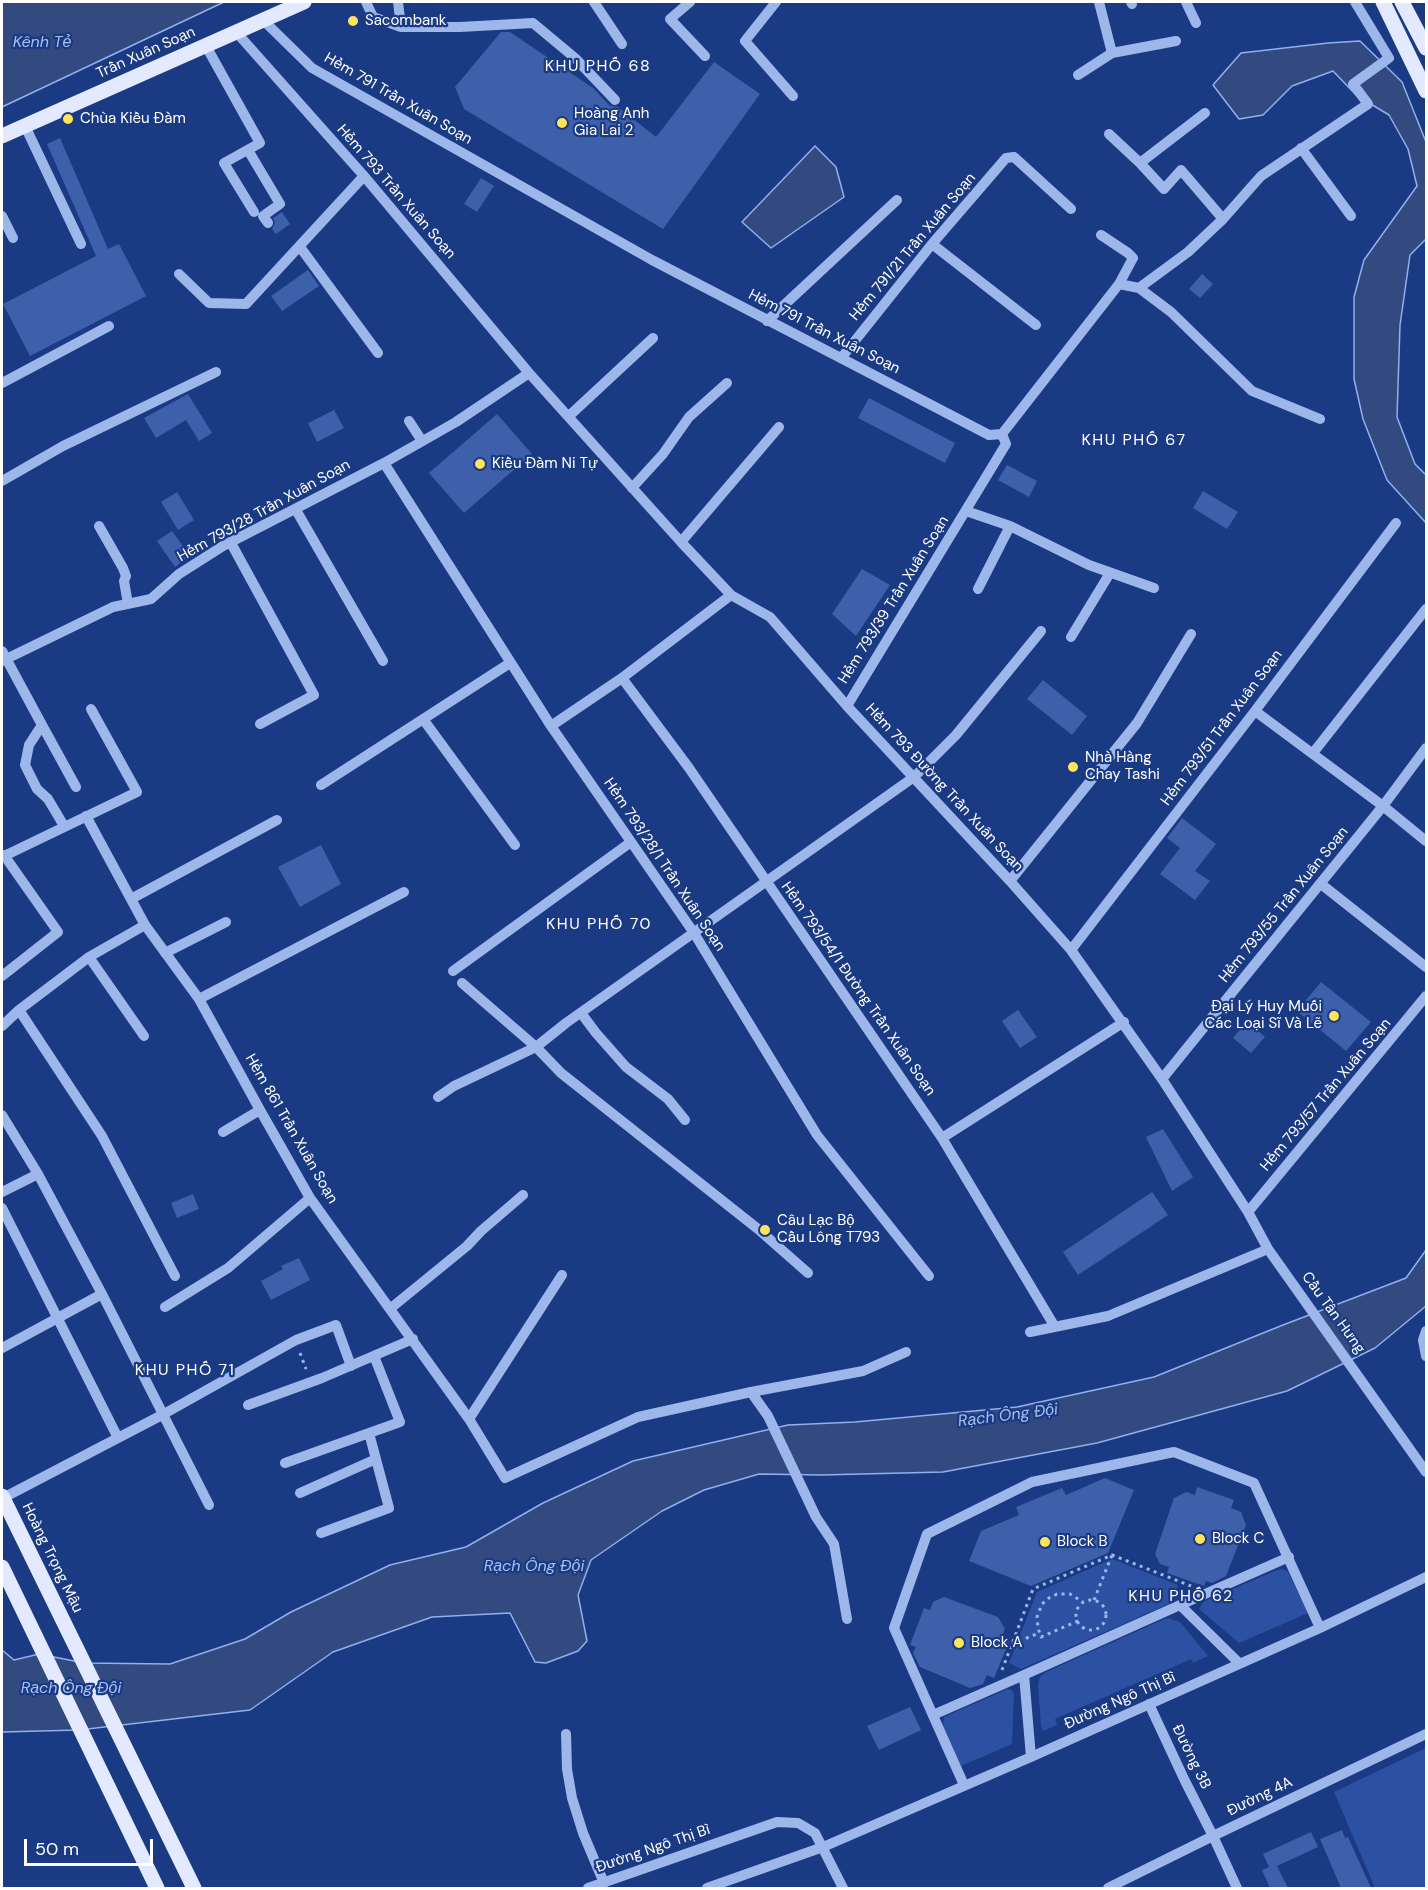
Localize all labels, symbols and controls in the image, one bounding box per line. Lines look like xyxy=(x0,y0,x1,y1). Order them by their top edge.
place label: Sacombank xyxy=(365,12,446,30)
marker: Sacombank xyxy=(346,14,360,28)
street label: Trần Xuân Soạn xyxy=(94,23,198,83)
water label: Kênh Tẻ xyxy=(13,33,71,53)
street label: Hẻm 791 Trần Xuân Soạn xyxy=(321,49,475,149)
district label: KHU PHỐ 68 xyxy=(545,57,651,77)
place label: Hoàng Anh Gia Lai 2 xyxy=(574,105,649,140)
place label: Chùa Kiều Đàm xyxy=(80,110,186,128)
marker: Chùa Kiều Đàm xyxy=(61,112,75,126)
marker: Hoàng Anh Gia Lai 2 xyxy=(555,116,569,130)
street label: Hẻm 793 Trần Xuân Soạn xyxy=(333,121,459,263)
street label: Hẻm 791/21 Trần Xuân Soạn xyxy=(846,170,980,324)
street label: Hẻm 791 Trần Xuân Soạn xyxy=(745,286,903,378)
district label: KHU PHỐ 67 xyxy=(1082,431,1186,451)
place label: Kiều Đàm Ni Tự xyxy=(492,455,598,473)
street label: Hẻm 793/28 Trần Xuân Soạn xyxy=(174,456,354,566)
marker: Kiều Đàm Ni Tự xyxy=(473,457,487,471)
street label: Hẻm 793/39 Trần Xuân Soạn xyxy=(835,513,953,687)
street label: Hẻm 793/51 Trần Xuân Soạn xyxy=(1157,646,1287,810)
street label: Hẻm 793 Đường Trần Xuân Soạn xyxy=(861,700,1027,876)
place label: Nhà Hàng Chay Tashi xyxy=(1085,749,1160,784)
marker: Nhà Hàng Chay Tashi xyxy=(1066,760,1080,774)
street label: Hẻm 793/28/1 Trần Xuân Soạn xyxy=(599,775,729,955)
street label: Hẻm 793/55 Trần Xuân Soạn xyxy=(1216,824,1352,986)
street label: Hẻm 793/54/1 Đường Trần Xuân Soạn xyxy=(777,879,939,1099)
district label: KHU PHỐ 70 xyxy=(546,915,652,935)
place label: Đại Lý Huy Muối Các Loại Sĩ Và Lẽ xyxy=(1205,998,1322,1033)
marker: Đại Lý Huy Muối Các Loại Sĩ Và Lẽ xyxy=(1327,1009,1341,1023)
street label: Hẻm 793/57 Trần Xuân Soạn xyxy=(1257,1015,1395,1175)
street label: Hẻm 861 Trần Xuân Soạn xyxy=(241,1051,341,1207)
place label: Câu Lạc Bộ Cầu Lông T793 xyxy=(777,1212,880,1247)
marker: Câu Lạc Bộ Cầu Lông T793 xyxy=(758,1223,772,1237)
street label: Cầu Tân Hưng xyxy=(1297,1269,1369,1357)
district label: KHU PHỐ 71 xyxy=(135,1361,235,1381)
water label: Rạch Ông Đội xyxy=(957,1400,1059,1432)
street label: Hoàng Trọng Mậu xyxy=(18,1500,86,1616)
place label: Block C xyxy=(1212,1530,1264,1548)
marker: Block C xyxy=(1193,1532,1207,1546)
place label: Block B xyxy=(1057,1533,1107,1551)
marker: Block B xyxy=(1038,1535,1052,1549)
water label: Rạch Ông Đội xyxy=(484,1557,584,1577)
district label: KHU PHỐ 62 xyxy=(1128,1587,1234,1607)
place label: Block A xyxy=(971,1634,1022,1652)
marker: Block A xyxy=(952,1636,966,1650)
street label: Đường Ngô Thị Bì xyxy=(1062,1668,1178,1734)
water label: Rạch Ông Đội xyxy=(21,1679,121,1699)
street label: Đường 3B xyxy=(1168,1722,1214,1792)
street label: Đường 4A xyxy=(1224,1773,1296,1821)
street label: Đường Ngô Thị Bì xyxy=(594,1821,712,1877)
scale bar xyxy=(27,1827,156,1865)
text: 50 m xyxy=(35,1837,79,1861)

